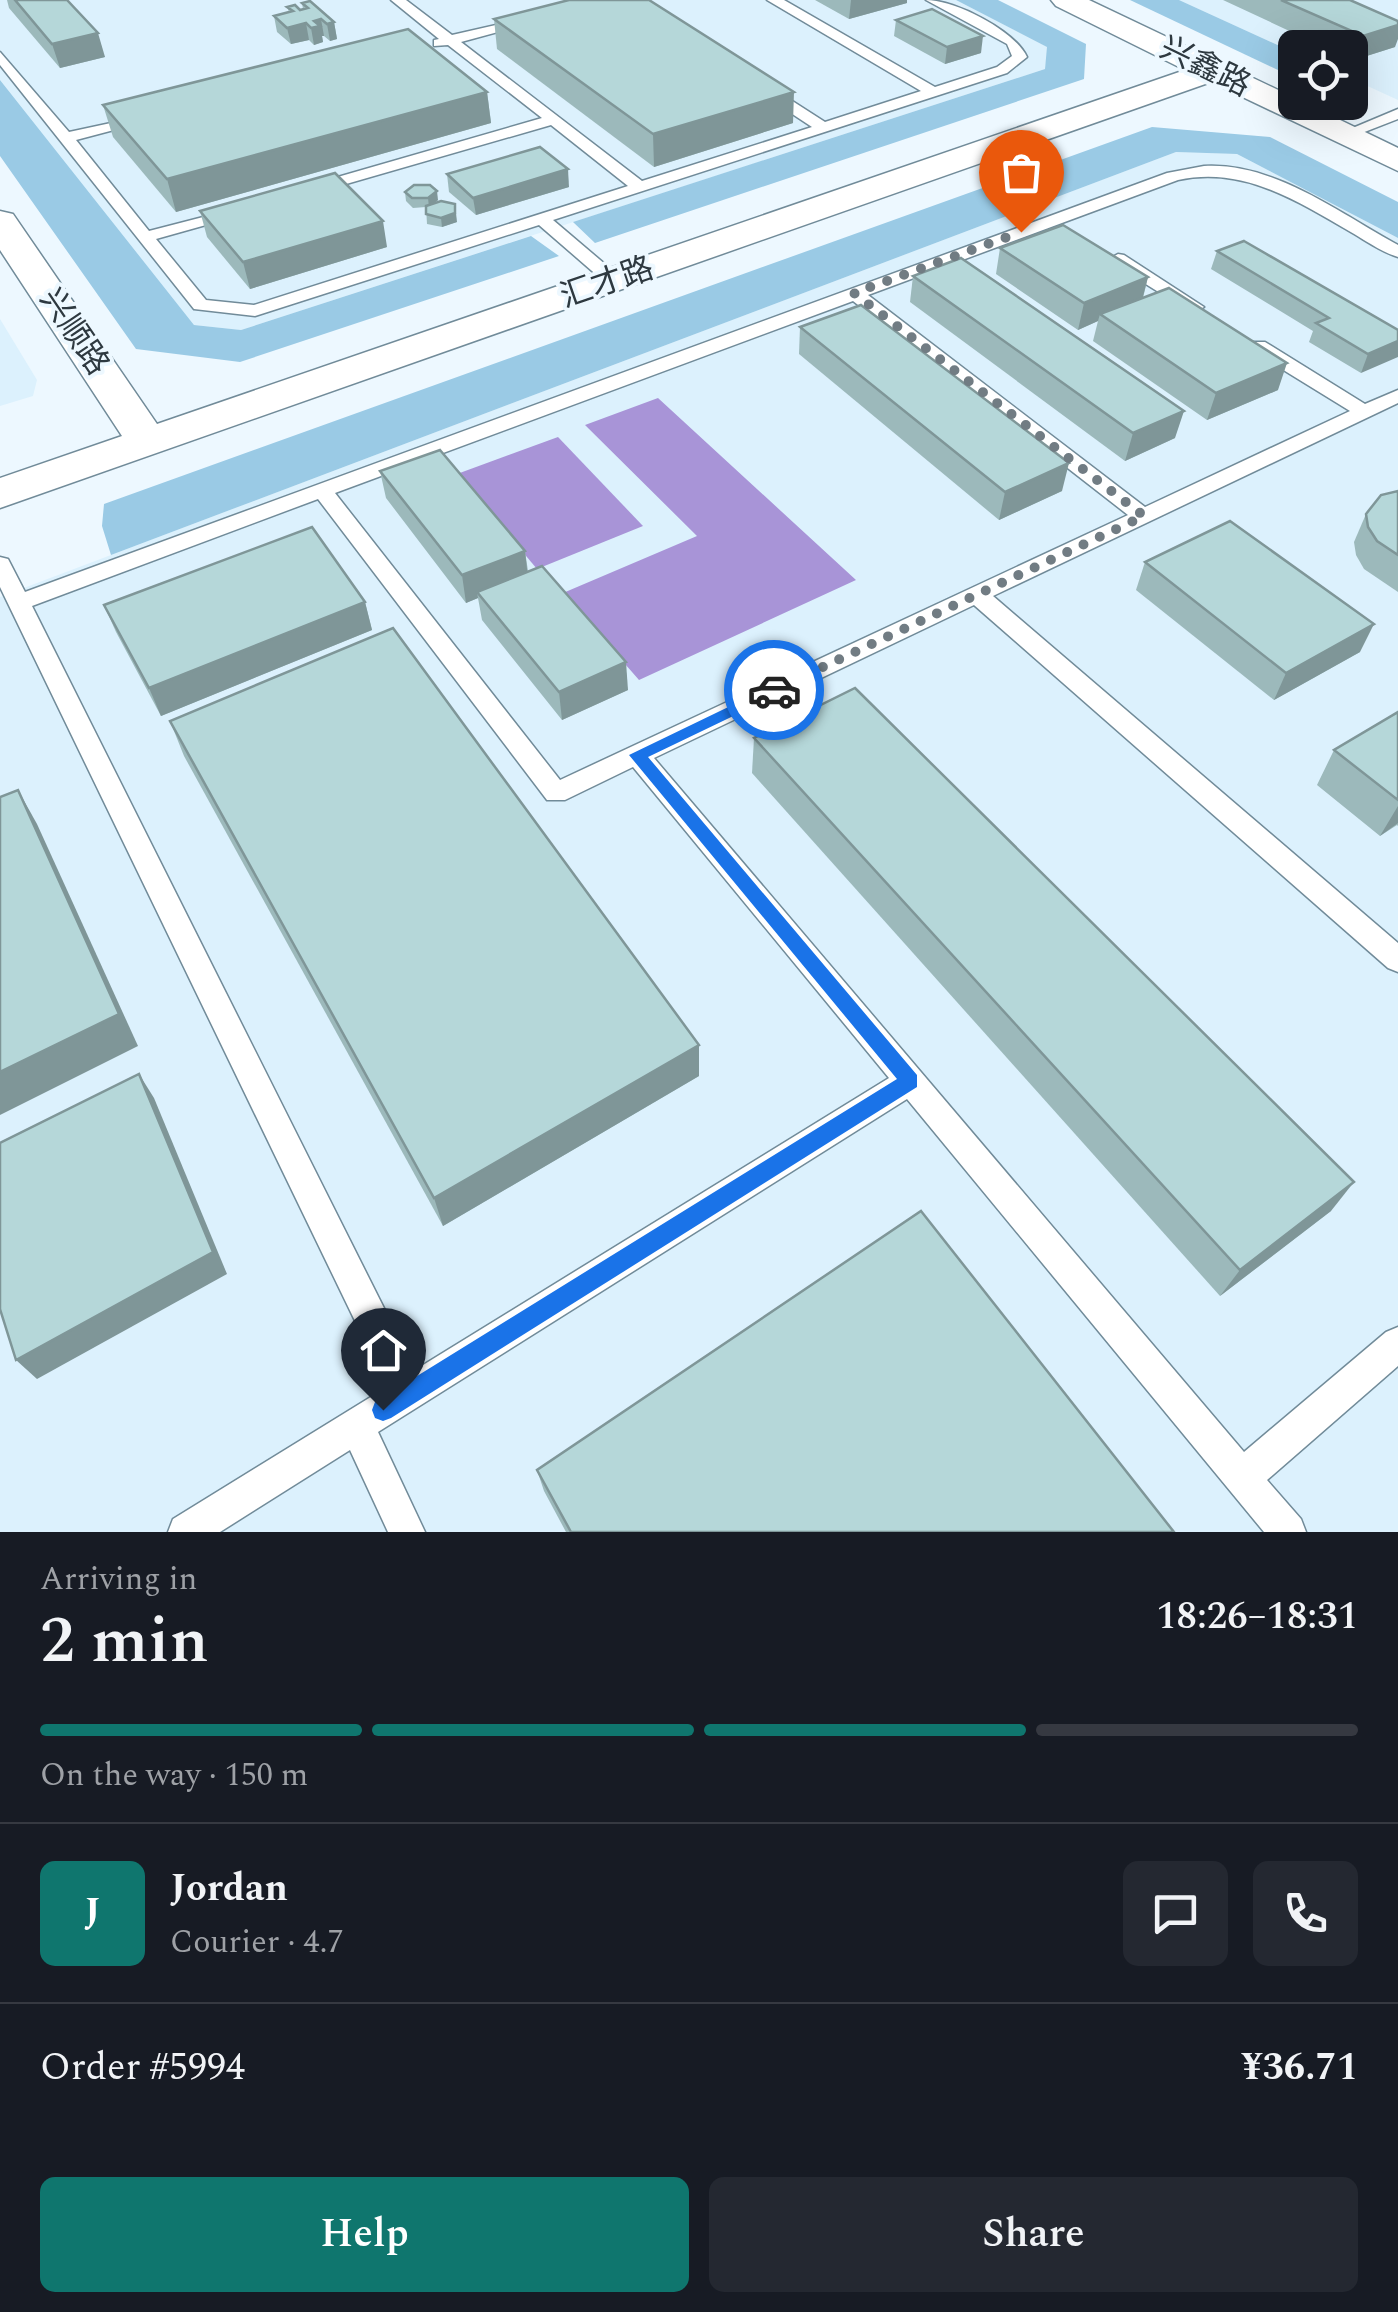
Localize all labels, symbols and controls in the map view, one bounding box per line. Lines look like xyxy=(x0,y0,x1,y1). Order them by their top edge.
street label: 兴鑫路 xyxy=(1151,24,1259,110)
map controls xyxy=(1278,30,1368,120)
button: locate xyxy=(1278,30,1368,120)
pin xyxy=(979,130,1064,233)
icon: bag xyxy=(994,145,1049,200)
street label: 汇才路 xyxy=(554,244,660,322)
street label: 兴顺路 xyxy=(27,278,121,386)
courier xyxy=(724,640,824,740)
icon: car xyxy=(747,663,802,718)
pin xyxy=(341,1308,426,1411)
icon: home xyxy=(356,1323,411,1378)
text: Arriving in xyxy=(40,1555,197,1604)
text: 18:26–18:31 xyxy=(1156,1588,1358,1646)
text: 2 min xyxy=(40,1592,209,1691)
text: On the way · 150 m xyxy=(40,1751,308,1800)
text: Jordan xyxy=(170,1860,288,1918)
button: chat xyxy=(1123,1861,1228,1966)
button: phone xyxy=(1253,1861,1358,1966)
text: J xyxy=(84,1884,101,1942)
text: Courier · 4.7 xyxy=(170,1918,343,1967)
text: Order #5994 xyxy=(40,2039,245,2097)
text: ¥36.71 xyxy=(1241,2039,1358,2097)
button: Help xyxy=(40,2177,689,2292)
button: Share xyxy=(709,2177,1358,2292)

